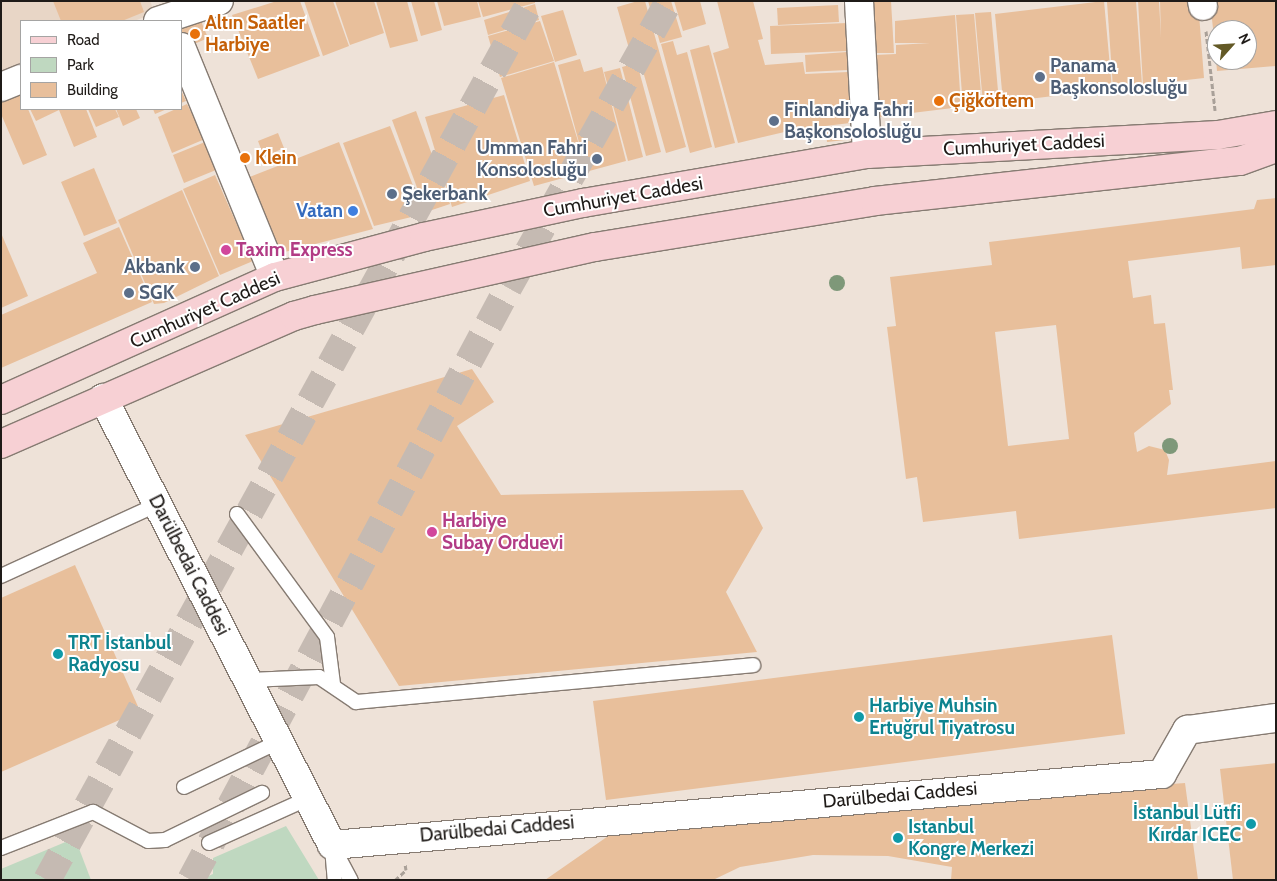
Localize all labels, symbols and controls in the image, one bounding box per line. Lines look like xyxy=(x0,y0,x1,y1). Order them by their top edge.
place label: Altın Saatler Harbiye xyxy=(205,12,305,56)
legend xyxy=(20,20,182,110)
north arrow xyxy=(1207,20,1257,70)
marker: Altın Saatler Harbiye xyxy=(189,28,201,40)
text: N xyxy=(1234,30,1255,47)
text: Road xyxy=(67,31,100,49)
place label: Panama Başkonsolosluğu xyxy=(1050,55,1188,99)
text: Park xyxy=(67,56,94,74)
marker: Panama Başkonsolosluğu xyxy=(1034,71,1046,83)
text: Building xyxy=(67,81,118,99)
place label: Çiğköftem xyxy=(949,90,1034,112)
marker: Çiğköftem xyxy=(933,95,945,107)
place label: Finlandiya Fahri Başkonsolosluğu xyxy=(784,99,922,143)
marker: Finlandiya Fahri Başkonsolosluğu xyxy=(768,115,780,127)
street label: Cumhuriyet Caddesi xyxy=(943,129,1105,161)
place label: Umman Fahri Konsolosluğu xyxy=(476,137,587,181)
place label: Klein xyxy=(255,147,297,169)
marker: Klein xyxy=(239,152,251,164)
marker: Umman Fahri Konsolosluğu xyxy=(591,153,603,165)
street label: Cumhuriyet Caddesi xyxy=(541,172,705,222)
place label: Şekerbank xyxy=(402,183,488,205)
marker: Şekerbank xyxy=(386,188,398,200)
place label: Vatan xyxy=(296,200,343,222)
marker: Vatan xyxy=(347,205,359,217)
place label: Taxim Express xyxy=(236,239,353,261)
marker: Taxim Express xyxy=(220,244,232,256)
place label: Akbank xyxy=(124,256,185,278)
marker: Akbank xyxy=(189,261,201,273)
street label: Cumhuriyet Caddesi xyxy=(127,267,283,353)
place label: SGK xyxy=(139,282,175,304)
marker: SGK xyxy=(123,287,135,299)
street label: Darülbedai Caddesi xyxy=(144,491,234,639)
place label: Harbiye Subay Orduevi xyxy=(442,510,563,554)
marker: Harbiye Subay Orduevi xyxy=(426,526,438,538)
place label: TRT İstanbul Radyosu xyxy=(68,632,171,676)
marker: TRT İstanbul Radyosu xyxy=(52,648,64,660)
place label: Harbiye Muhsin Ertuğrul Tiyatrosu xyxy=(869,695,1015,739)
marker: Harbiye Muhsin Ertuğrul Tiyatrosu xyxy=(853,711,865,723)
street label: Darülbedai Caddesi xyxy=(822,777,978,813)
place label: İstanbul Lütfi Kırdar ICEC xyxy=(1133,802,1241,846)
street label: Darülbedai Caddesi xyxy=(419,811,575,847)
place label: Istanbul Kongre Merkezi xyxy=(908,816,1034,860)
marker: İstanbul Lütfi Kırdar ICEC xyxy=(1245,818,1257,830)
marker: Istanbul Kongre Merkezi xyxy=(892,832,904,844)

